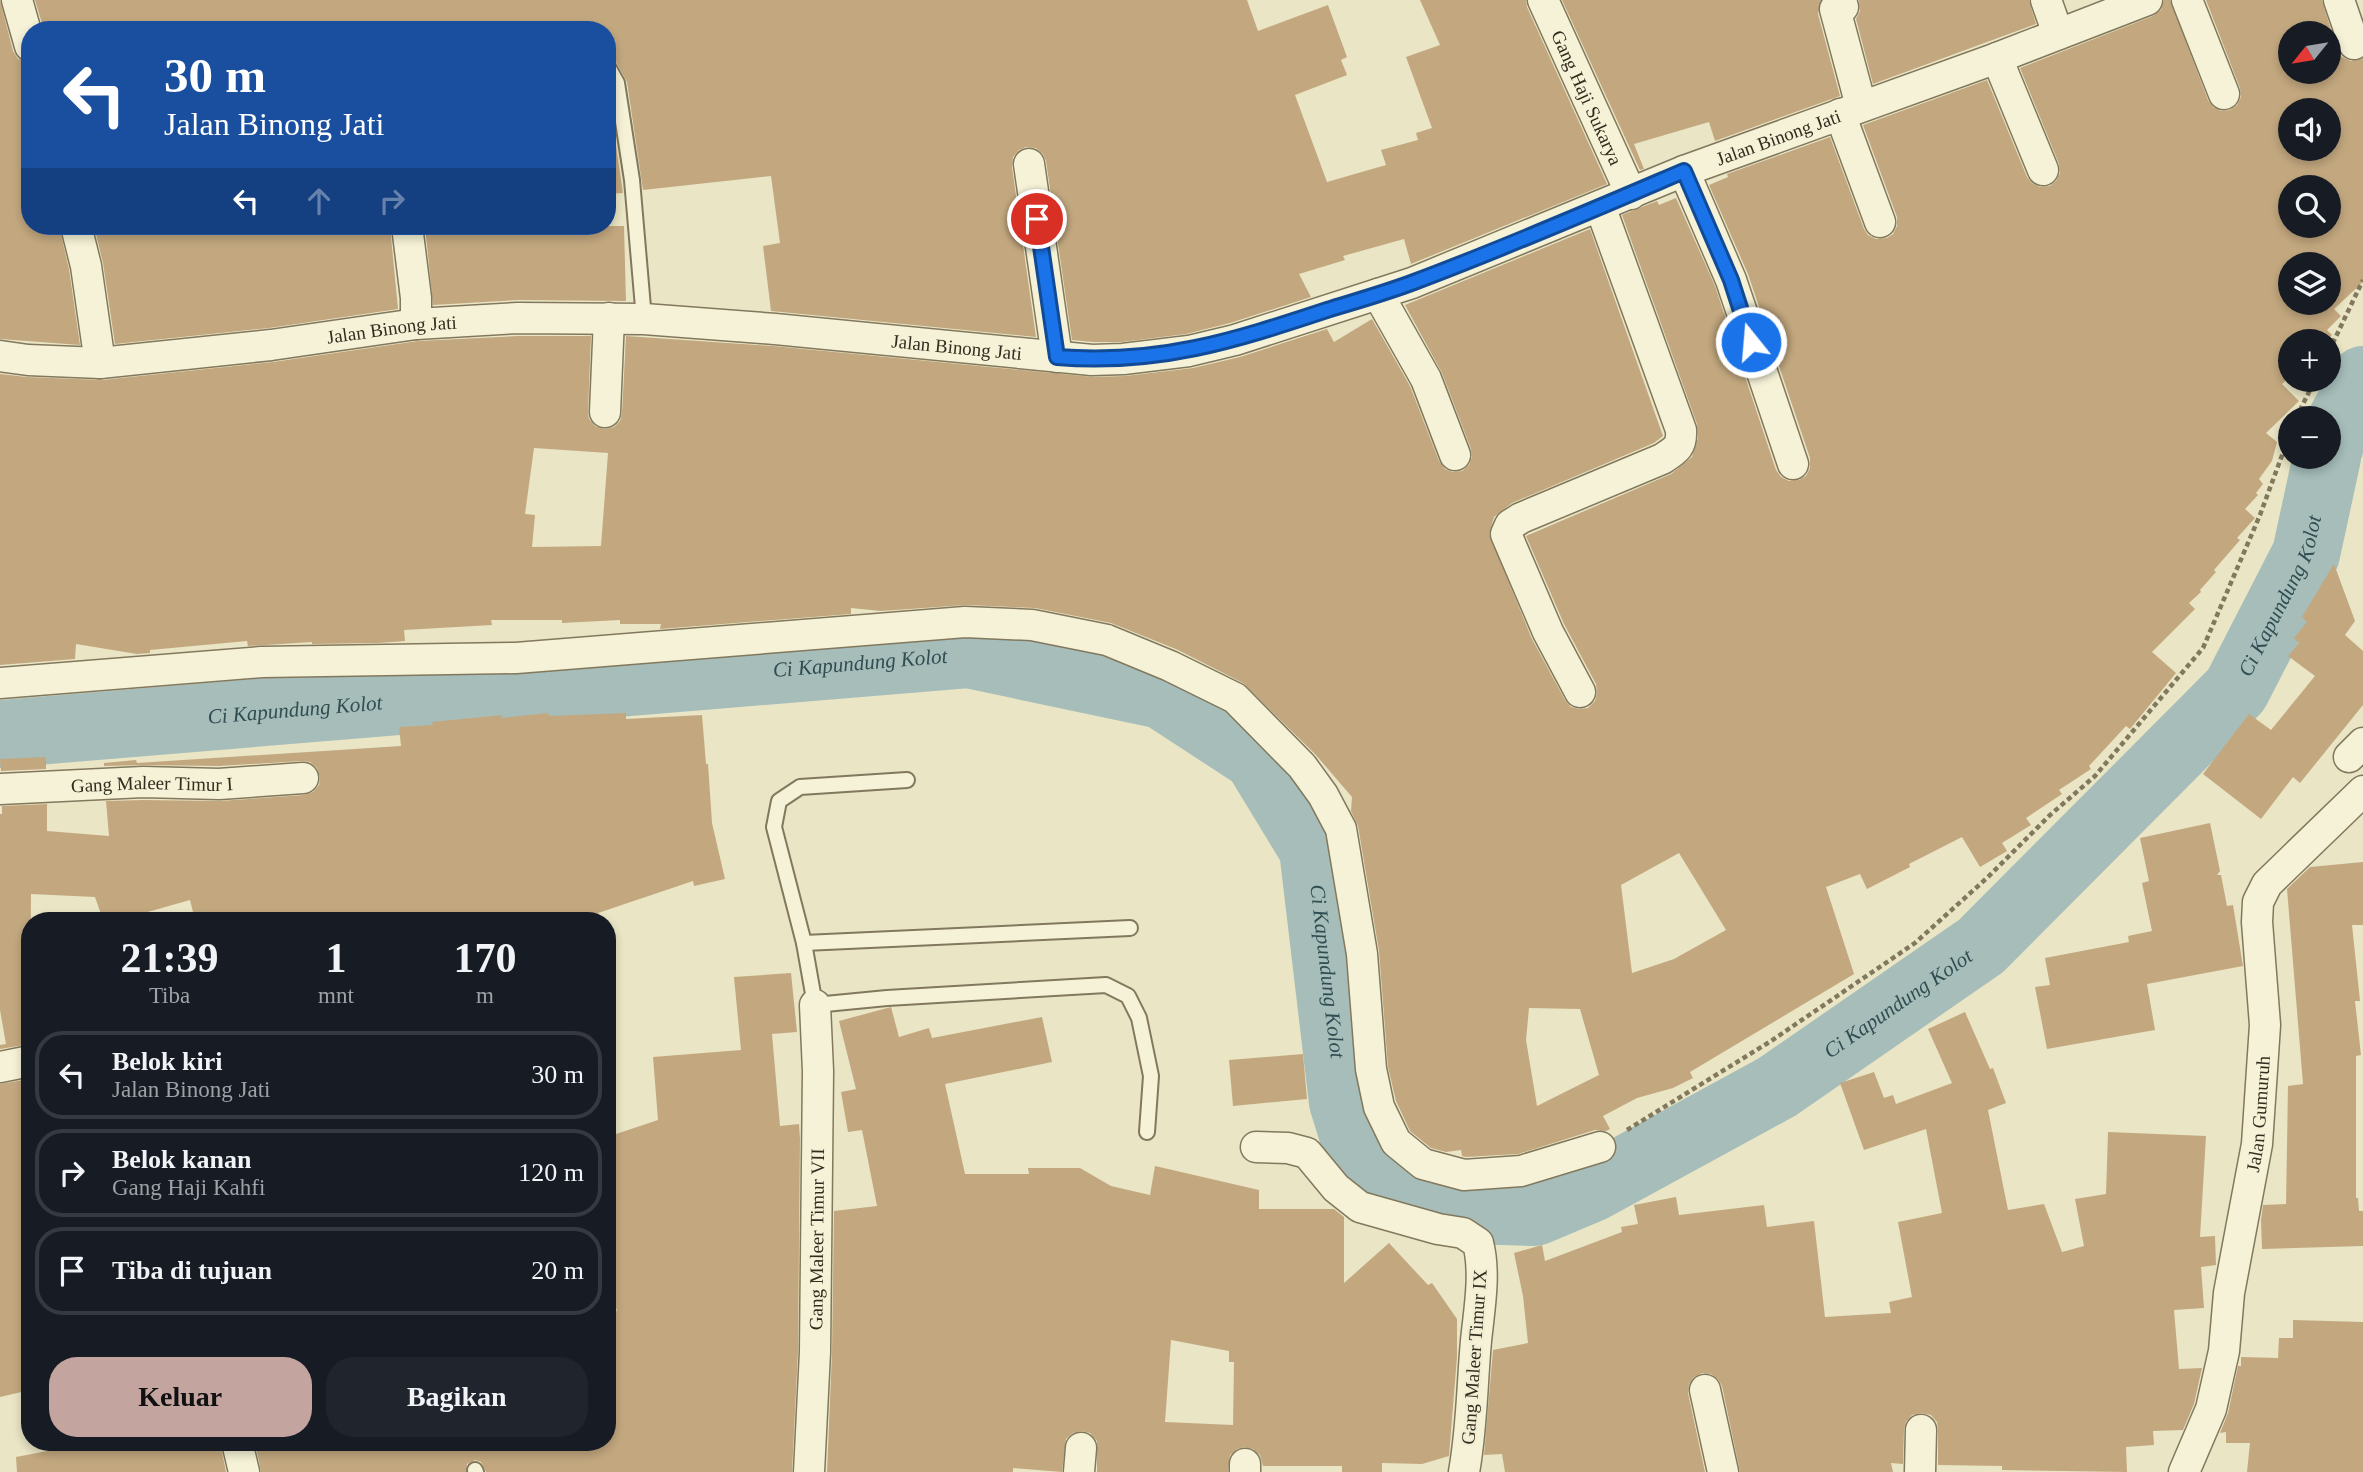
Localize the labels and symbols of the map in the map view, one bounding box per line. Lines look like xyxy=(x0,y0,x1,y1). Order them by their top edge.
north arrow xyxy=(2278,21,2342,84)
street label: Gang Haji Sukarya xyxy=(1548,27,1627,169)
street label: Jalan Binong Jati xyxy=(1713,105,1843,169)
pin xyxy=(1007,189,1067,249)
position arrow xyxy=(1714,305,1788,379)
street label: Jalan Binong Jati xyxy=(325,311,457,347)
street label: Jalan Binong Jati xyxy=(891,330,1023,364)
water label: Ci Kapundung Kolot xyxy=(2233,512,2326,680)
water label: Ci Kapundung Kolot xyxy=(772,644,949,682)
water label: Ci Kapundung Kolot xyxy=(207,690,384,729)
street label: Gang Maleer Timur I xyxy=(70,771,234,796)
water label: Ci Kapundung Kolot xyxy=(1305,883,1350,1061)
water label: Ci Kapundung Kolot xyxy=(1819,943,1978,1063)
street label: Jalan Gumuruh xyxy=(2241,1054,2273,1174)
street label: Gang Maleer Timur VII xyxy=(805,1148,828,1330)
street label: Gang Maleer Timur IX xyxy=(1457,1268,1491,1445)

